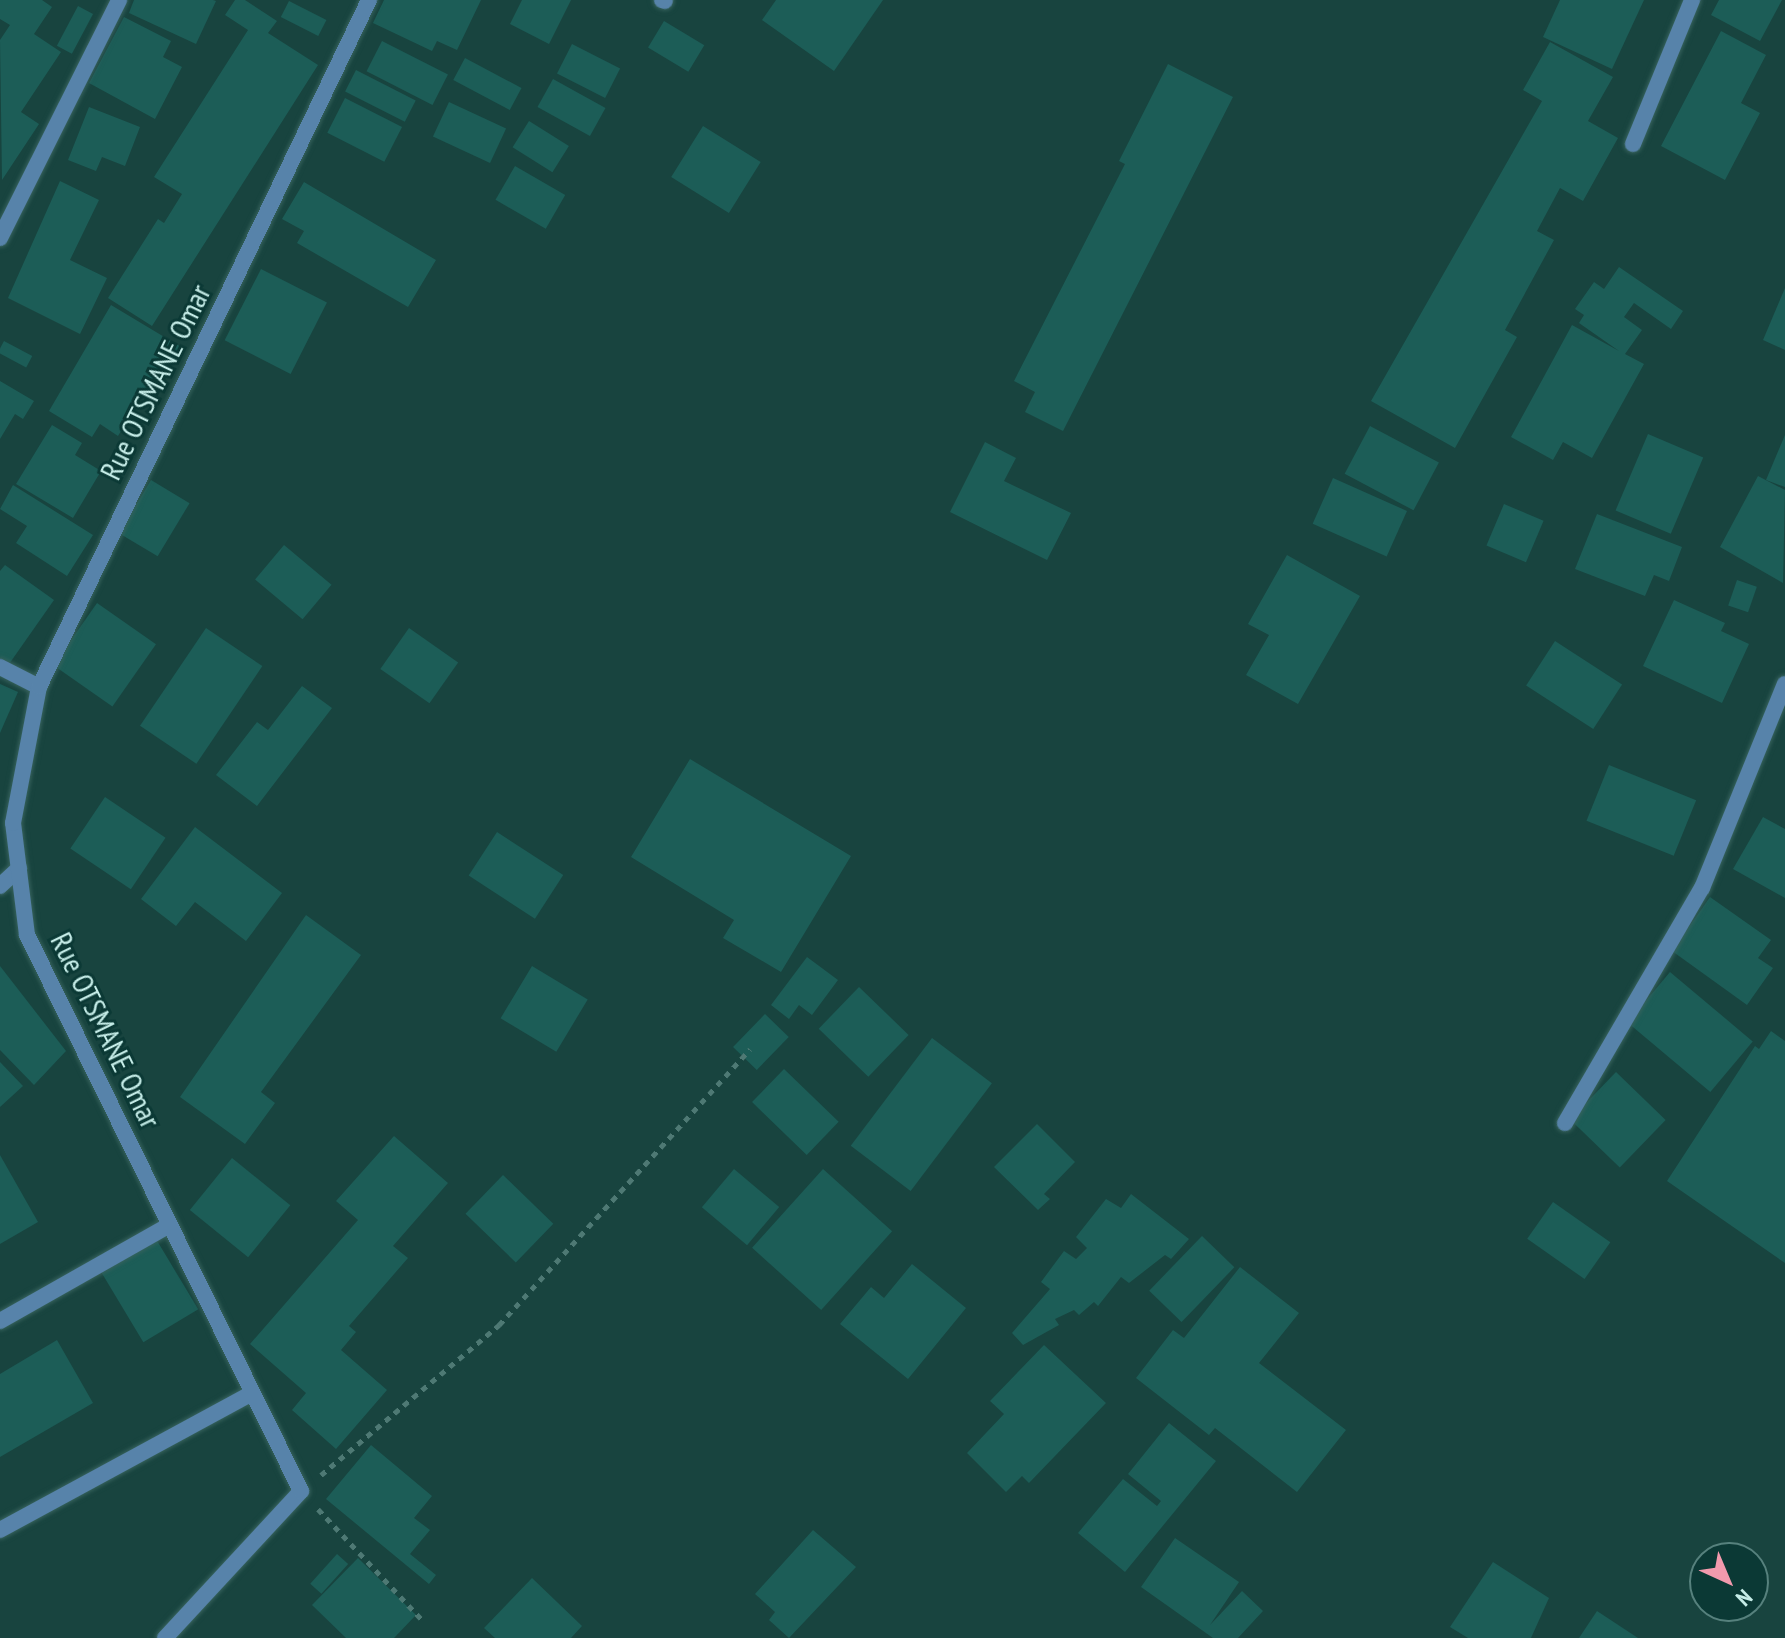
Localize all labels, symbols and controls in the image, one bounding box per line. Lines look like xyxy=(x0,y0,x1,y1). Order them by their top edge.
street label: Rue OTSMANE Omar xyxy=(92,279,218,485)
street label: Rue OTSMANE Omar xyxy=(43,927,169,1133)
north arrow xyxy=(1689,1542,1769,1622)
text: N xyxy=(1730,1584,1758,1612)

